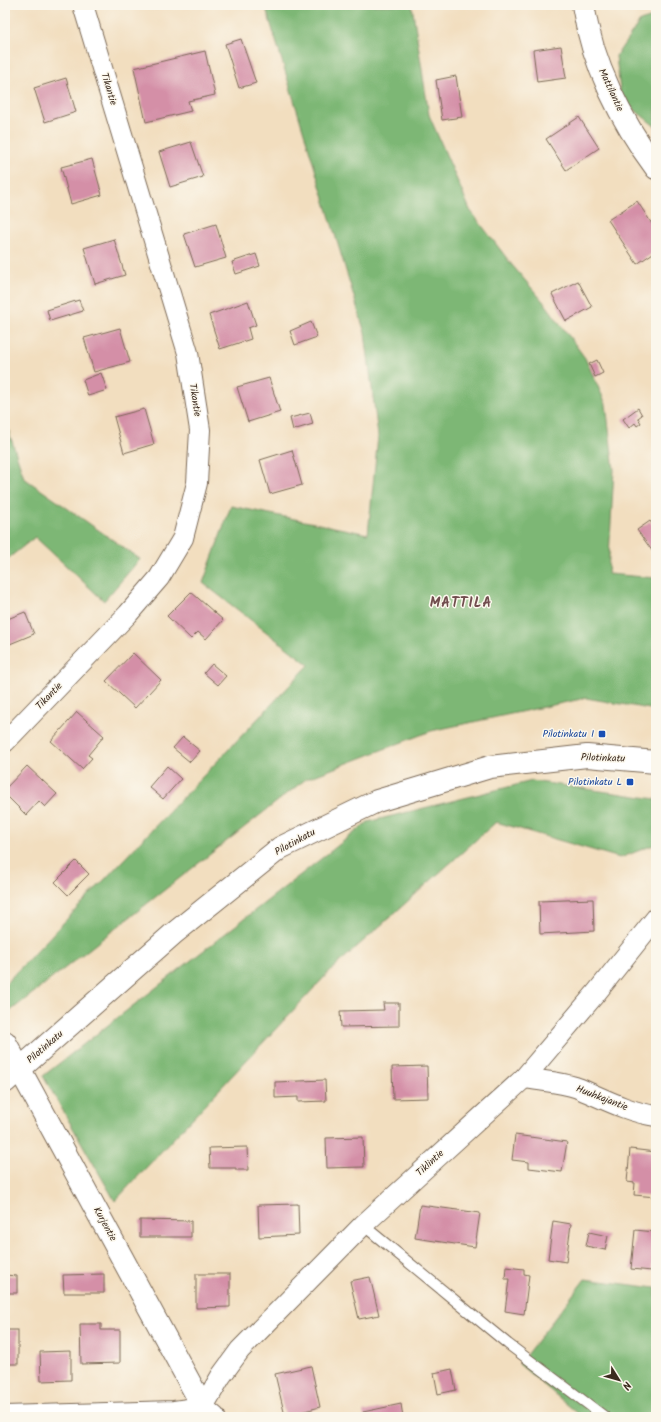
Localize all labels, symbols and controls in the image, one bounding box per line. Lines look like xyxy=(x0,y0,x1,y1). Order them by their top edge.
street label: Mattilantie xyxy=(594,66,628,115)
street label: Tikantie xyxy=(96,71,122,108)
street label: Tikantie xyxy=(185,382,206,418)
district label: MATTILA xyxy=(430,592,492,614)
street label: Tikantie xyxy=(32,678,67,713)
place label: Pilotinkatu I xyxy=(542,726,594,742)
marker: Pilotinkatu I xyxy=(597,729,607,739)
street label: Pilotinkatu xyxy=(581,749,626,767)
place label: Pilotinkatu L xyxy=(568,774,622,790)
marker: Pilotinkatu L xyxy=(625,777,635,787)
street label: Pilotinkatu xyxy=(272,824,318,860)
street label: Pilotinkatu xyxy=(23,1026,67,1068)
street label: Huuhkajantie xyxy=(574,1081,631,1115)
street label: Tiklintie xyxy=(412,1145,448,1180)
street label: Kurjentie xyxy=(89,1204,121,1245)
north arrow xyxy=(599,1360,639,1400)
text: N xyxy=(617,1377,635,1394)

